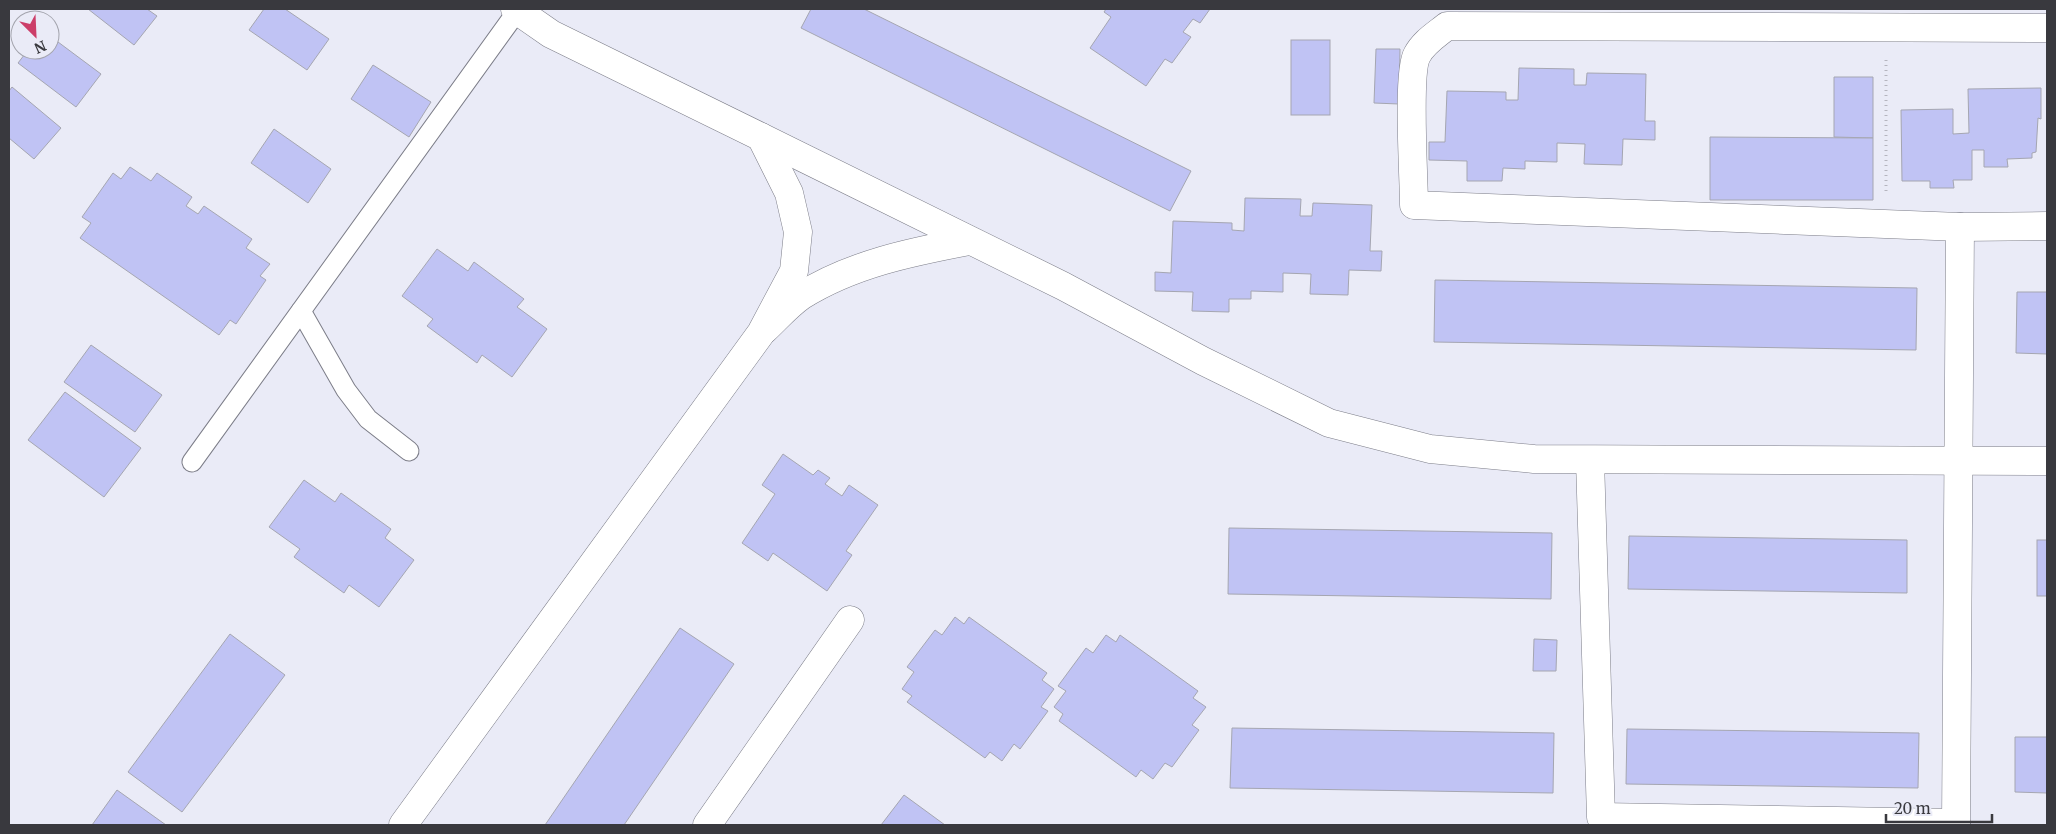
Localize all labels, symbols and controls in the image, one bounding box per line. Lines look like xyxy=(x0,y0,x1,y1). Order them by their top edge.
north arrow xyxy=(10,10,60,60)
text: N xyxy=(32,36,49,57)
scale bar xyxy=(1886,792,1992,824)
text: 20 m xyxy=(1894,799,1931,818)

